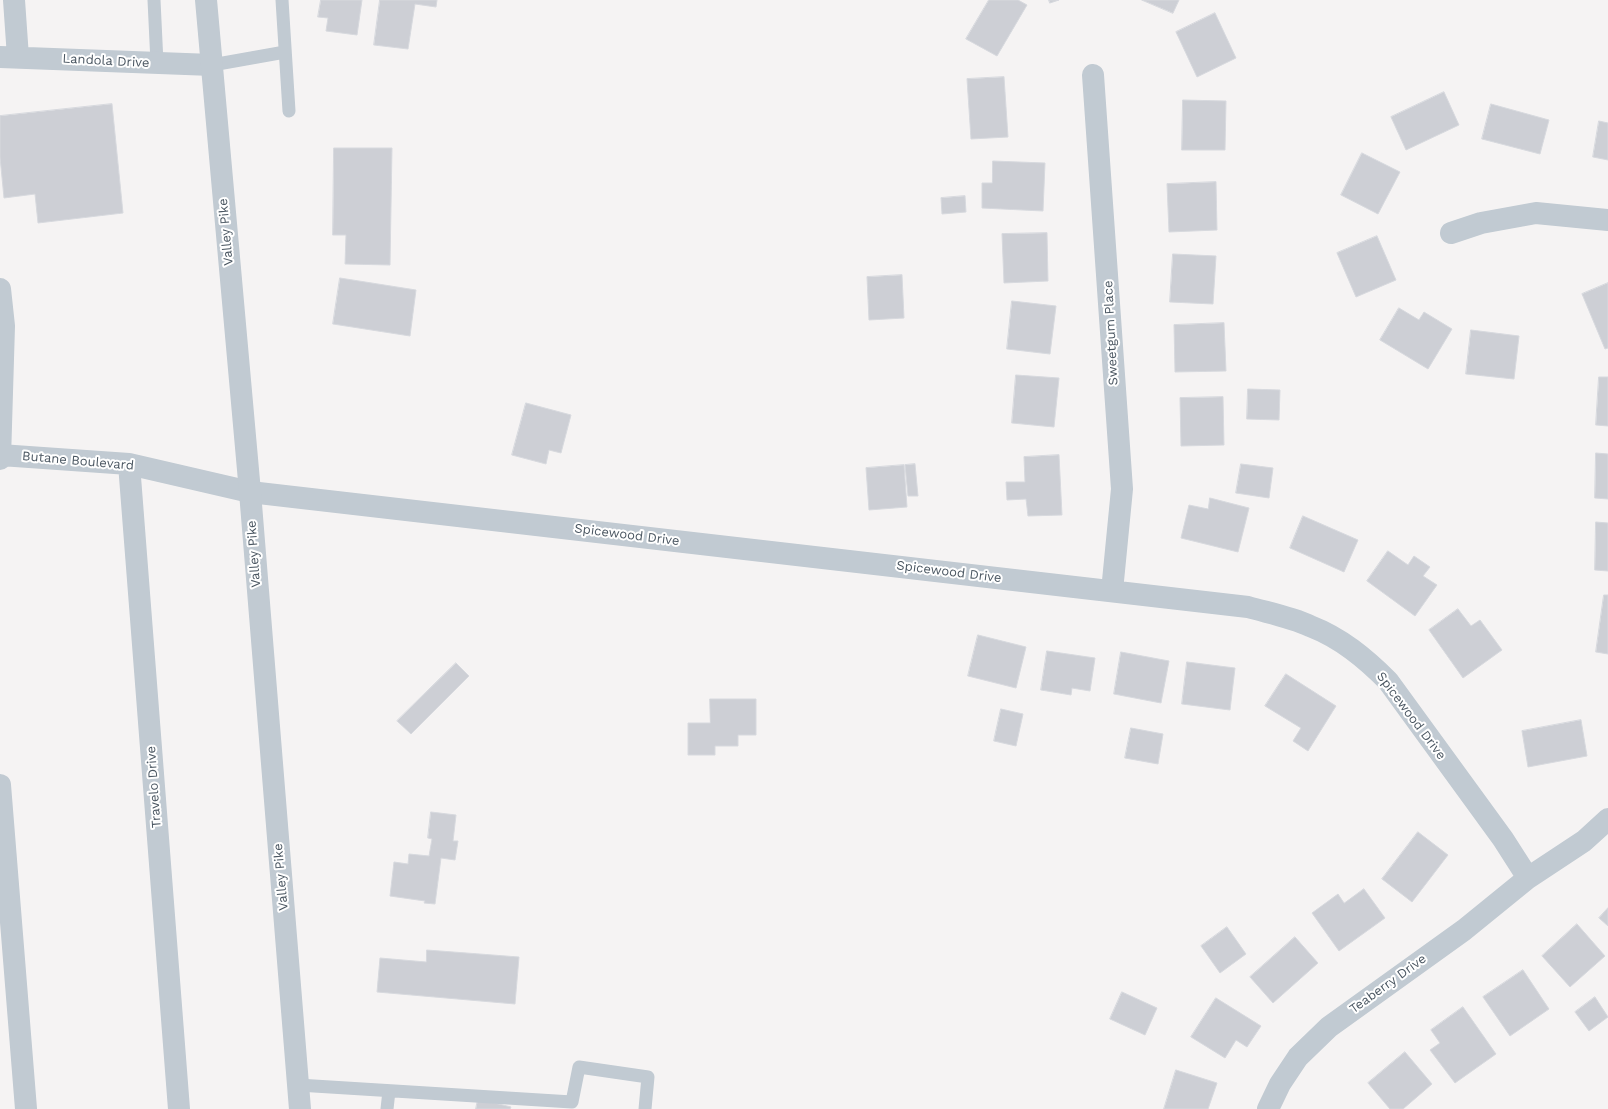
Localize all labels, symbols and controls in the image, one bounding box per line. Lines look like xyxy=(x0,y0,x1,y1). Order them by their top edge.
street label: Landola Drive xyxy=(62,51,150,71)
street label: Valley Pike xyxy=(215,198,237,266)
street label: Sweetgum Place xyxy=(1100,280,1122,386)
street label: Butane Boulevard xyxy=(21,448,135,474)
street label: Valley Pike xyxy=(244,520,264,588)
street label: Spicewood Drive xyxy=(574,521,680,549)
street label: Spicewood Drive xyxy=(896,558,1002,586)
street label: Spicewood Drive xyxy=(1373,669,1449,763)
street label: Travelo Drive xyxy=(143,746,165,828)
street label: Valley Pike xyxy=(270,843,292,911)
street label: Teaberry Drive xyxy=(1347,951,1429,1017)

